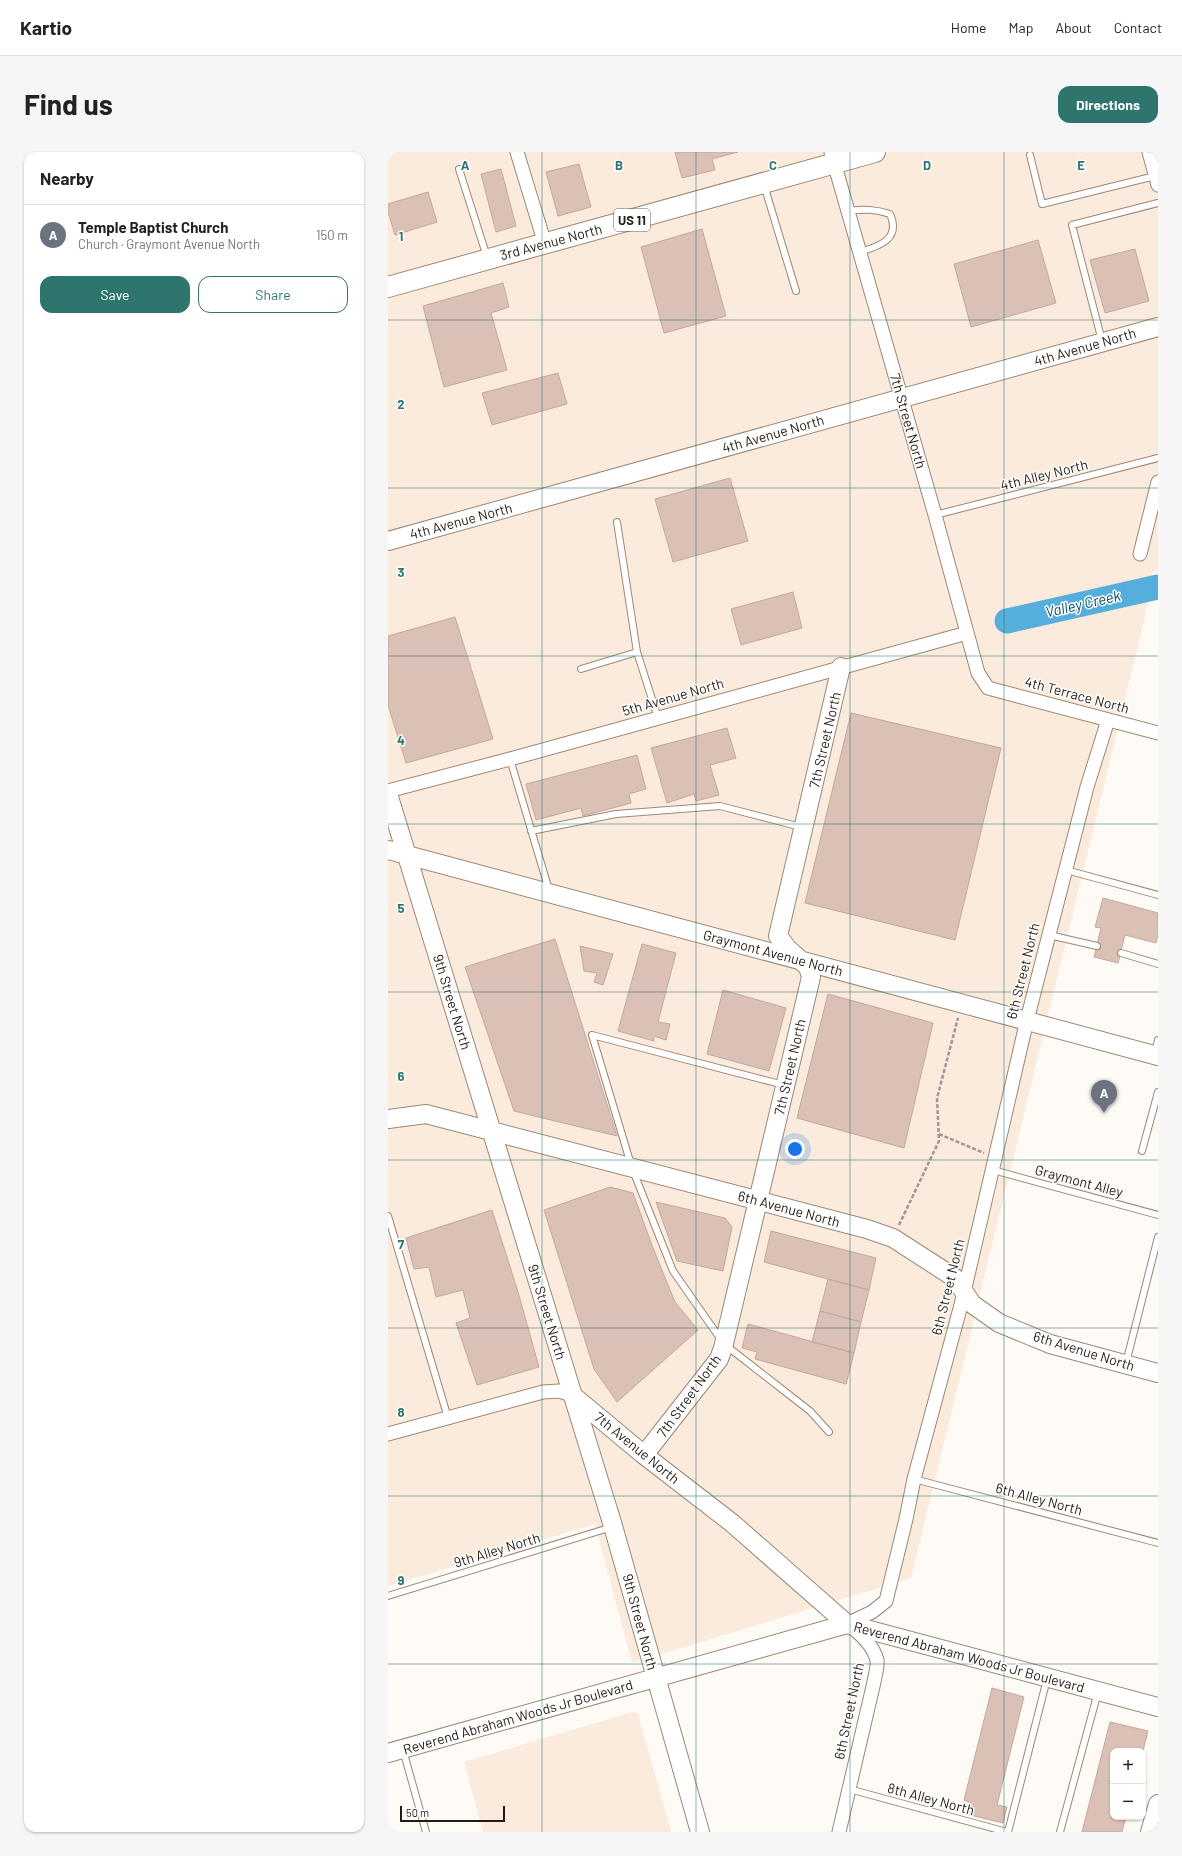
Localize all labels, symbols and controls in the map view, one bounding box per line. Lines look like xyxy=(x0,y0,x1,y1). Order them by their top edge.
text: Kartio xyxy=(20,16,72,39)
text: Home xyxy=(951,19,987,36)
text: Map xyxy=(1009,19,1033,36)
text: About xyxy=(1055,19,1092,36)
text: Contact xyxy=(1114,19,1162,36)
button: Directions xyxy=(1058,86,1158,123)
text: Find us xyxy=(24,87,113,121)
text: A xyxy=(461,157,470,173)
text: B xyxy=(615,157,623,173)
text: C xyxy=(769,157,777,173)
text: D xyxy=(923,157,931,173)
text: E xyxy=(1077,157,1085,173)
text: Nearby xyxy=(40,168,94,188)
road number: US 11 xyxy=(614,209,650,231)
text: Temple Baptist Church xyxy=(78,218,228,236)
street label: 3rd Avenue North xyxy=(498,220,604,263)
text: A xyxy=(49,227,57,243)
text: 150 m xyxy=(316,227,348,243)
text: 1 xyxy=(399,228,403,244)
text: Church · Graymont Avenue North xyxy=(78,236,260,252)
button: Save xyxy=(40,276,190,313)
button: Share xyxy=(198,276,348,313)
street label: 4th Avenue North xyxy=(1032,324,1138,369)
street label: 7th Street North xyxy=(887,371,930,470)
text: 2 xyxy=(397,396,405,412)
street label: 4th Avenue North xyxy=(720,411,826,456)
street label: 4th Alley North xyxy=(998,455,1089,494)
street label: 4th Avenue North xyxy=(408,499,514,542)
text: 3 xyxy=(397,564,405,580)
water label: Valley Creek xyxy=(1043,585,1123,620)
street label: 4th Terrace North xyxy=(1023,672,1131,717)
street label: 5th Avenue North xyxy=(620,674,726,719)
street label: 7th Street North xyxy=(805,690,844,790)
text: 4 xyxy=(397,732,405,748)
text: 5 xyxy=(397,900,405,916)
street label: 6th Street North xyxy=(1002,921,1043,1021)
street label: Graymont Avenue North xyxy=(701,926,845,979)
street label: 9th Street North xyxy=(430,952,475,1052)
street label: 7th Street North xyxy=(770,1017,809,1117)
text: 6 xyxy=(398,1068,405,1084)
pin: A xyxy=(1091,1080,1117,1113)
your location xyxy=(785,1139,805,1159)
street label: Graymont Alley xyxy=(1033,1161,1126,1201)
street label: 6th Avenue North xyxy=(736,1187,842,1230)
text: 7 xyxy=(398,1236,405,1252)
street label: 6th Street North xyxy=(927,1237,968,1337)
street label: 9th Street North xyxy=(525,1262,570,1362)
street label: 6th Avenue North xyxy=(1031,1327,1137,1374)
street label: 7th Street North xyxy=(653,1351,724,1440)
text: 8 xyxy=(397,1404,405,1420)
street label: 7th Avenue North xyxy=(591,1408,683,1487)
street label: 6th Alley North xyxy=(994,1479,1084,1518)
street label: 9th Alley North xyxy=(452,1528,542,1571)
text: 9 xyxy=(398,1572,405,1588)
street label: 9th Street North xyxy=(619,1572,661,1672)
street label: Reverend Abraham Woods Jr Boulevard xyxy=(852,1617,1086,1696)
street label: 6th Street North xyxy=(830,1661,867,1761)
street label: Reverend Abraham Woods Jr Boulevard xyxy=(401,1676,635,1758)
map controls xyxy=(1110,1748,1146,1820)
button: + xyxy=(1110,1748,1146,1784)
street label: 8th Alley North xyxy=(886,1779,976,1818)
button: − xyxy=(1110,1784,1146,1820)
scale bar xyxy=(400,1804,505,1823)
text: 50 m xyxy=(406,1806,429,1819)

